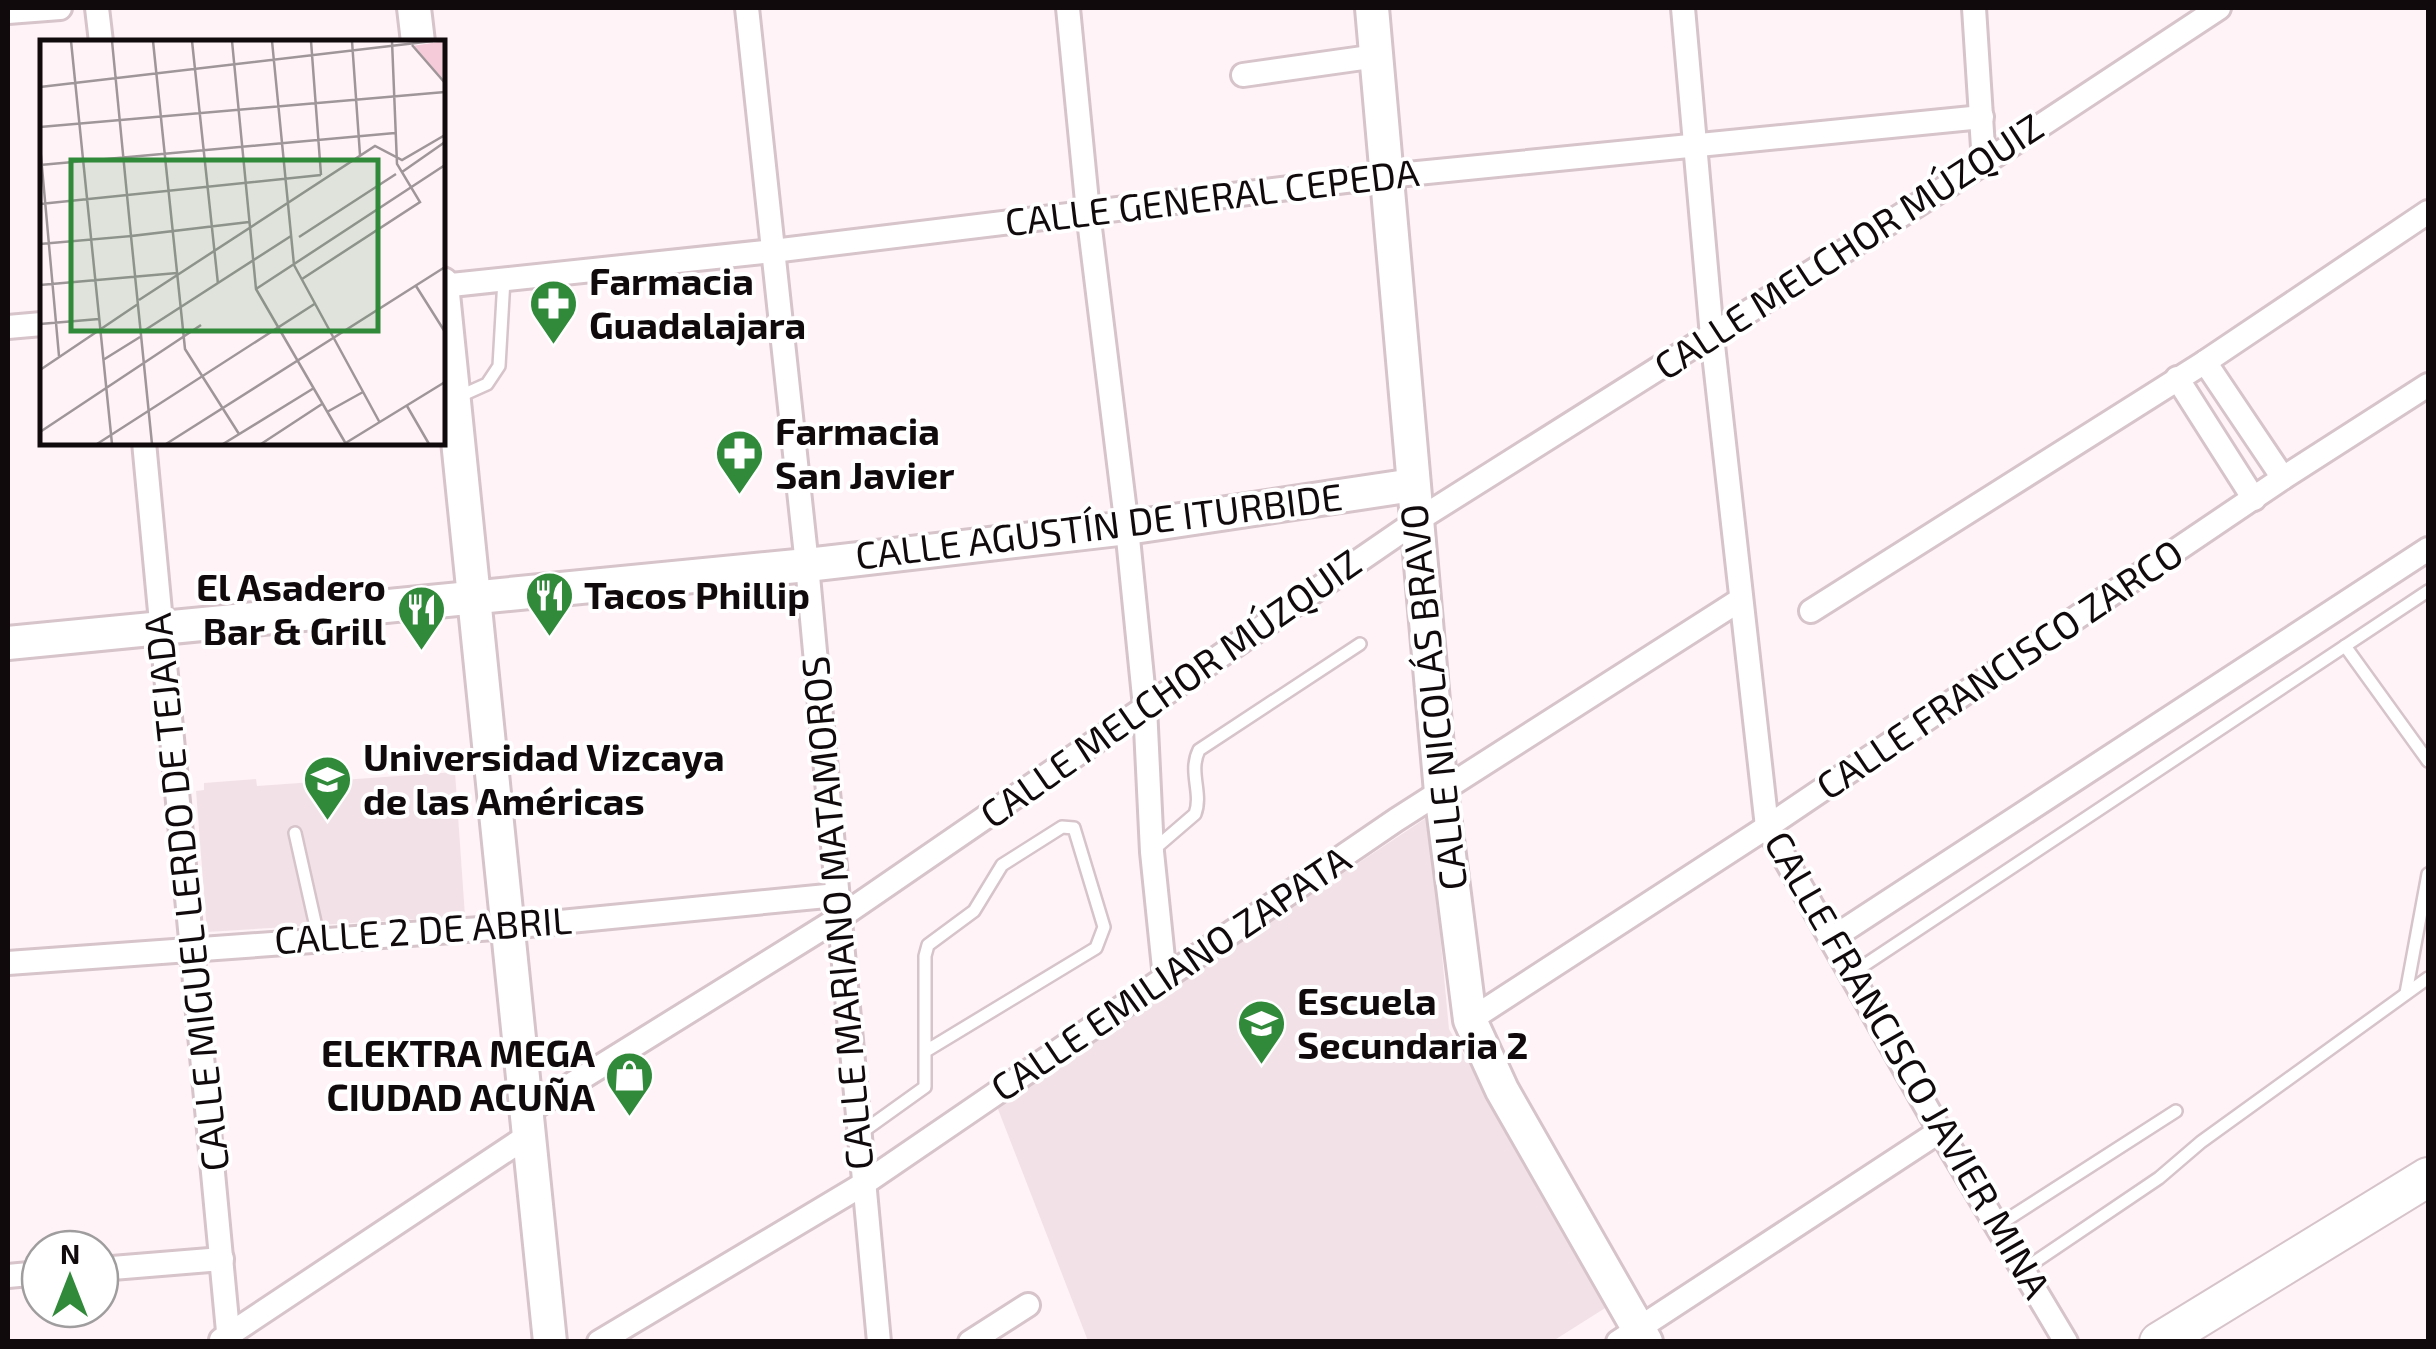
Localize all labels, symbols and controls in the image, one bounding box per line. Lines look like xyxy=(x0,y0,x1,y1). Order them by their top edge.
inset map xyxy=(40,40,445,445)
street label: CALLE MELCHOR MÚZQUIZ xyxy=(1645,102,2051,388)
street label: CALLE GENERAL CEPEDA xyxy=(1002,148,1422,244)
place label: Farmacia Guadalajara xyxy=(589,257,806,347)
pharmacy icon: Farmacia Guadalajara xyxy=(528,278,580,346)
place label: Farmacia San Javier xyxy=(775,407,955,497)
pharmacy icon: Farmacia San Javier xyxy=(714,428,766,496)
street label: CALLE AGUSTÍN DE ITURBIDE xyxy=(853,472,1345,578)
street label: CALLE NICOLÁS BRAVO xyxy=(1389,502,1475,893)
street label: CALLE FRANCISCO ZARCO xyxy=(1807,529,2191,808)
street label: CALLE MELCHOR MÚZQUIZ xyxy=(971,538,1369,836)
place label: El Asadero Bar & Grill xyxy=(196,563,387,653)
restaurant icon: Tacos Phillip xyxy=(523,570,575,638)
place label: Tacos Phillip xyxy=(584,571,810,617)
restaurant icon: El Asadero Bar & Grill xyxy=(395,584,447,652)
street label: CALLE MIGUEL LERDO DE TEJADA xyxy=(133,610,237,1174)
street label: CALLE MARIANO MATAMOROS xyxy=(791,654,881,1172)
place label: Universidad Vizcaya de las Américas xyxy=(363,733,725,823)
school or university icon: Universidad Vizcaya de las Américas xyxy=(302,754,354,822)
street label: CALLE FRANCISCO JAVIER MINA xyxy=(1756,823,2062,1306)
street label: CALLE EMILIANO ZAPATA xyxy=(981,835,1359,1110)
street label: CALLE 2 DE ABRIL xyxy=(273,896,573,962)
place label: Escuela Secundaria 2 xyxy=(1297,977,1528,1067)
school or university icon: Escuela Secundaria 2 xyxy=(1236,998,1288,1066)
place label: ELEKTRA MEGA CIUDAD ACUÑA xyxy=(321,1029,595,1119)
shop icon: ELEKTRA MEGA CIUDAD ACUÑA xyxy=(604,1050,656,1118)
north arrow xyxy=(20,1229,120,1329)
text: N xyxy=(60,1236,80,1270)

